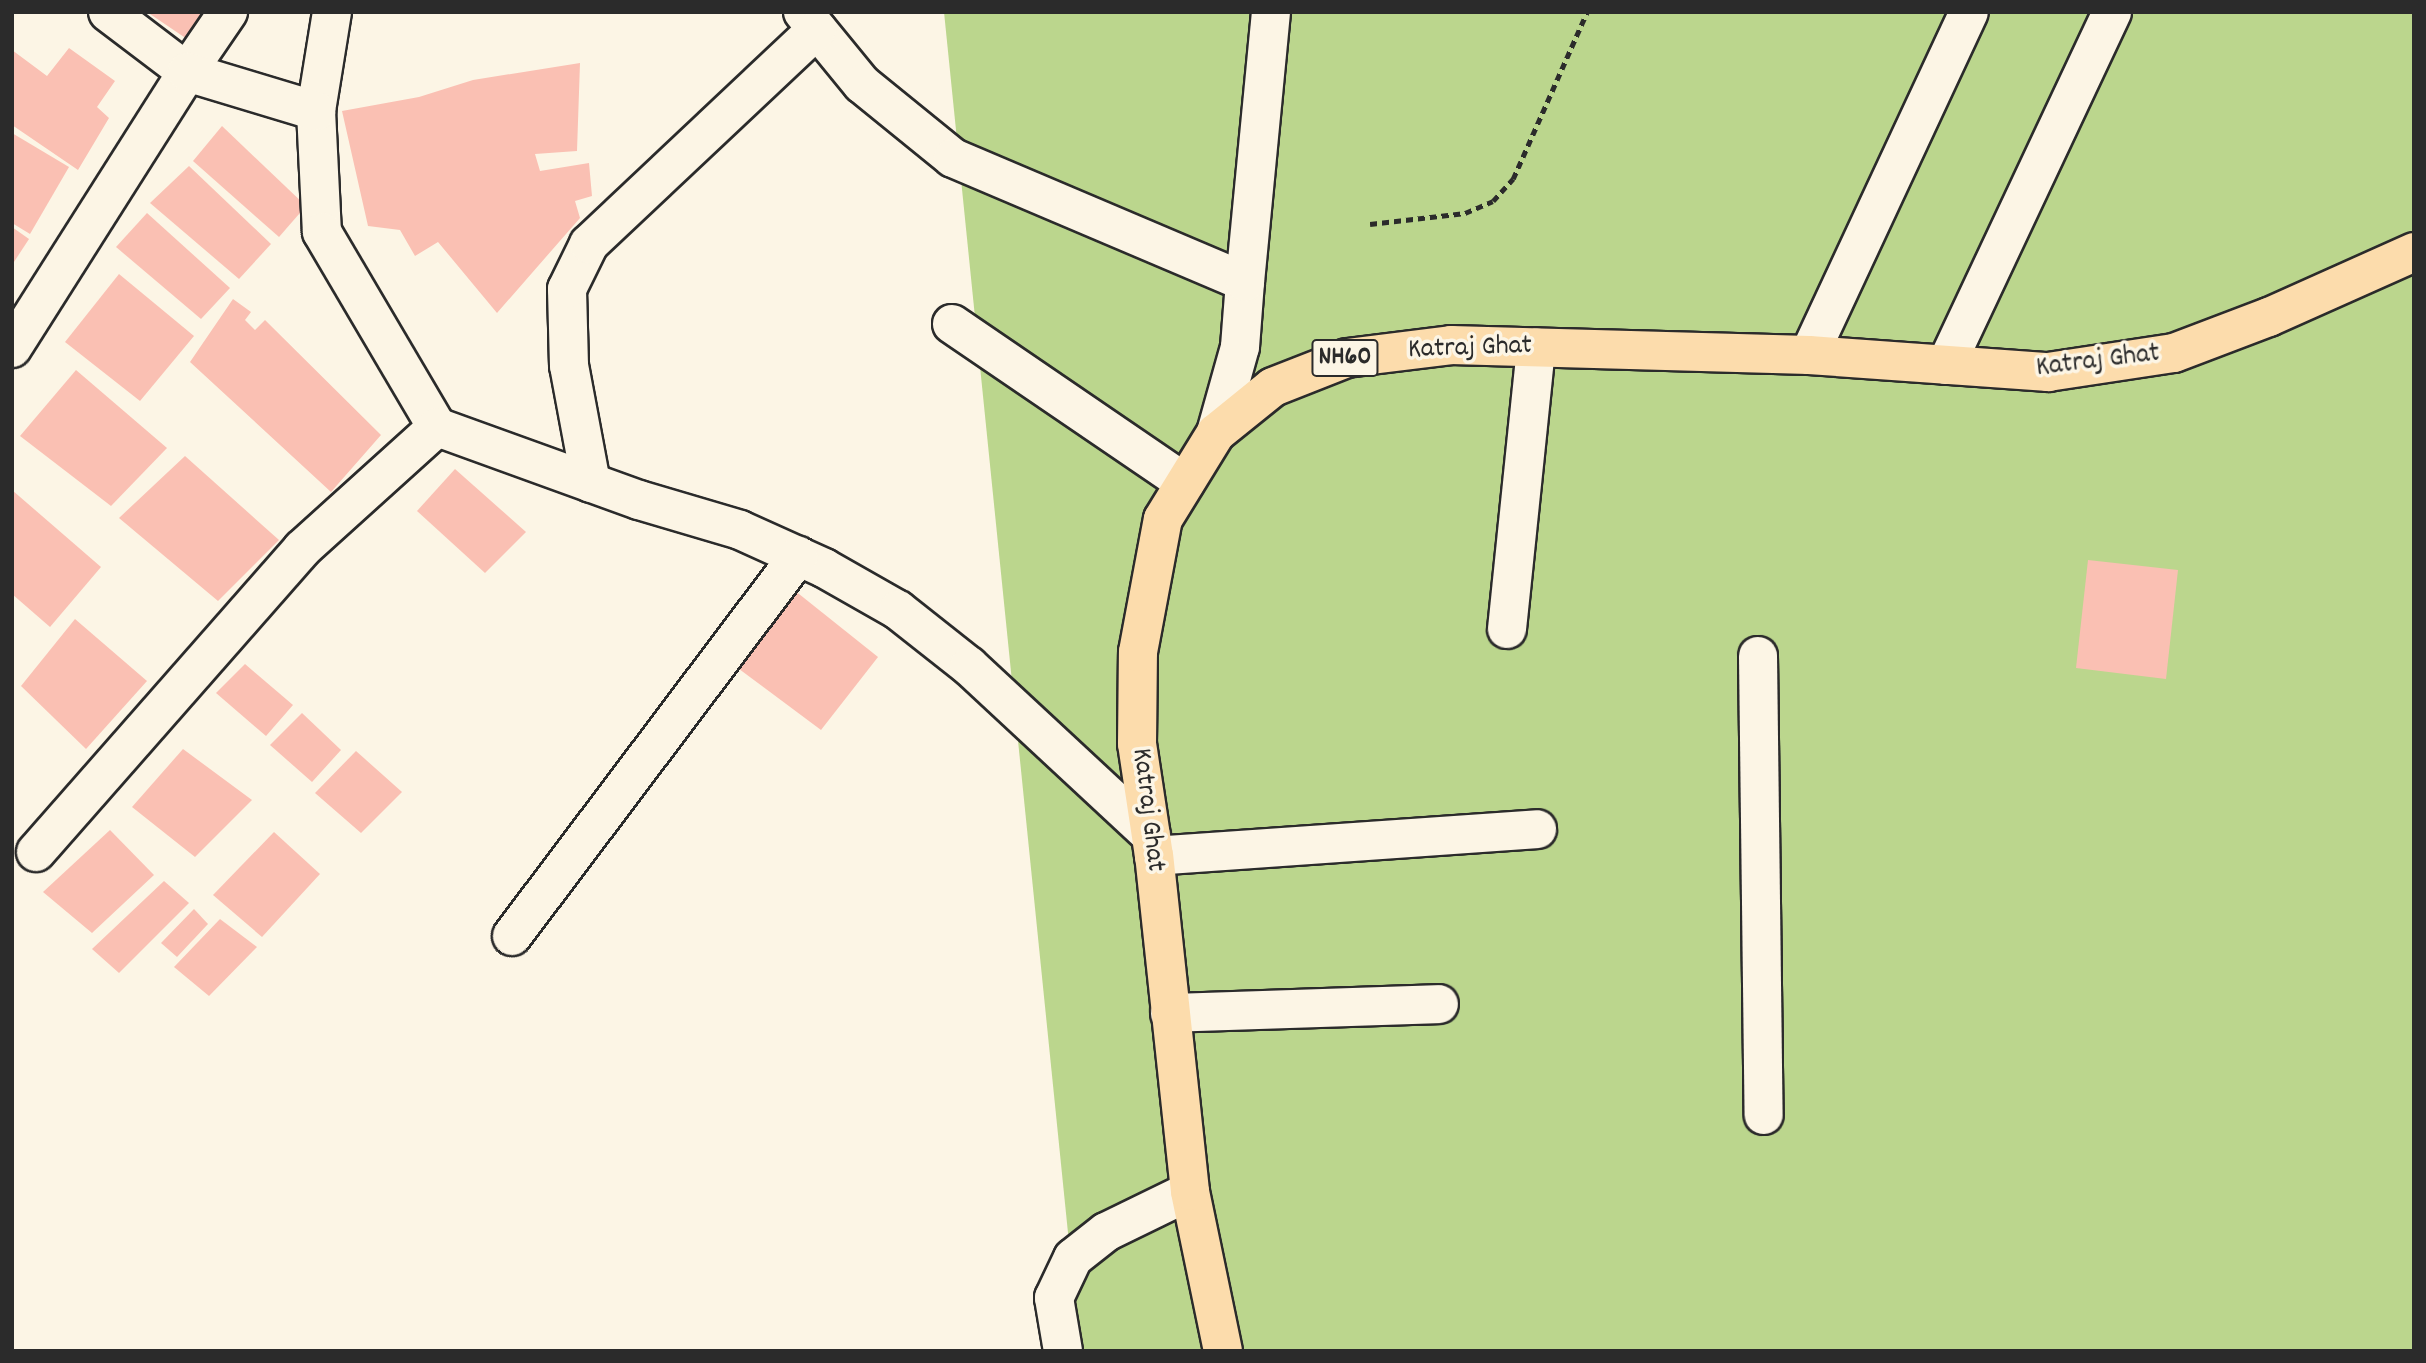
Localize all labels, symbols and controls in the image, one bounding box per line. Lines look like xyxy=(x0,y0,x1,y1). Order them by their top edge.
street label: Katraj Ghat xyxy=(1407,330,1533,368)
road number: NH60 xyxy=(1310,336,1380,380)
street label: Katraj Ghat xyxy=(2034,338,2162,386)
street label: Katraj Ghat xyxy=(1123,746,1171,874)

